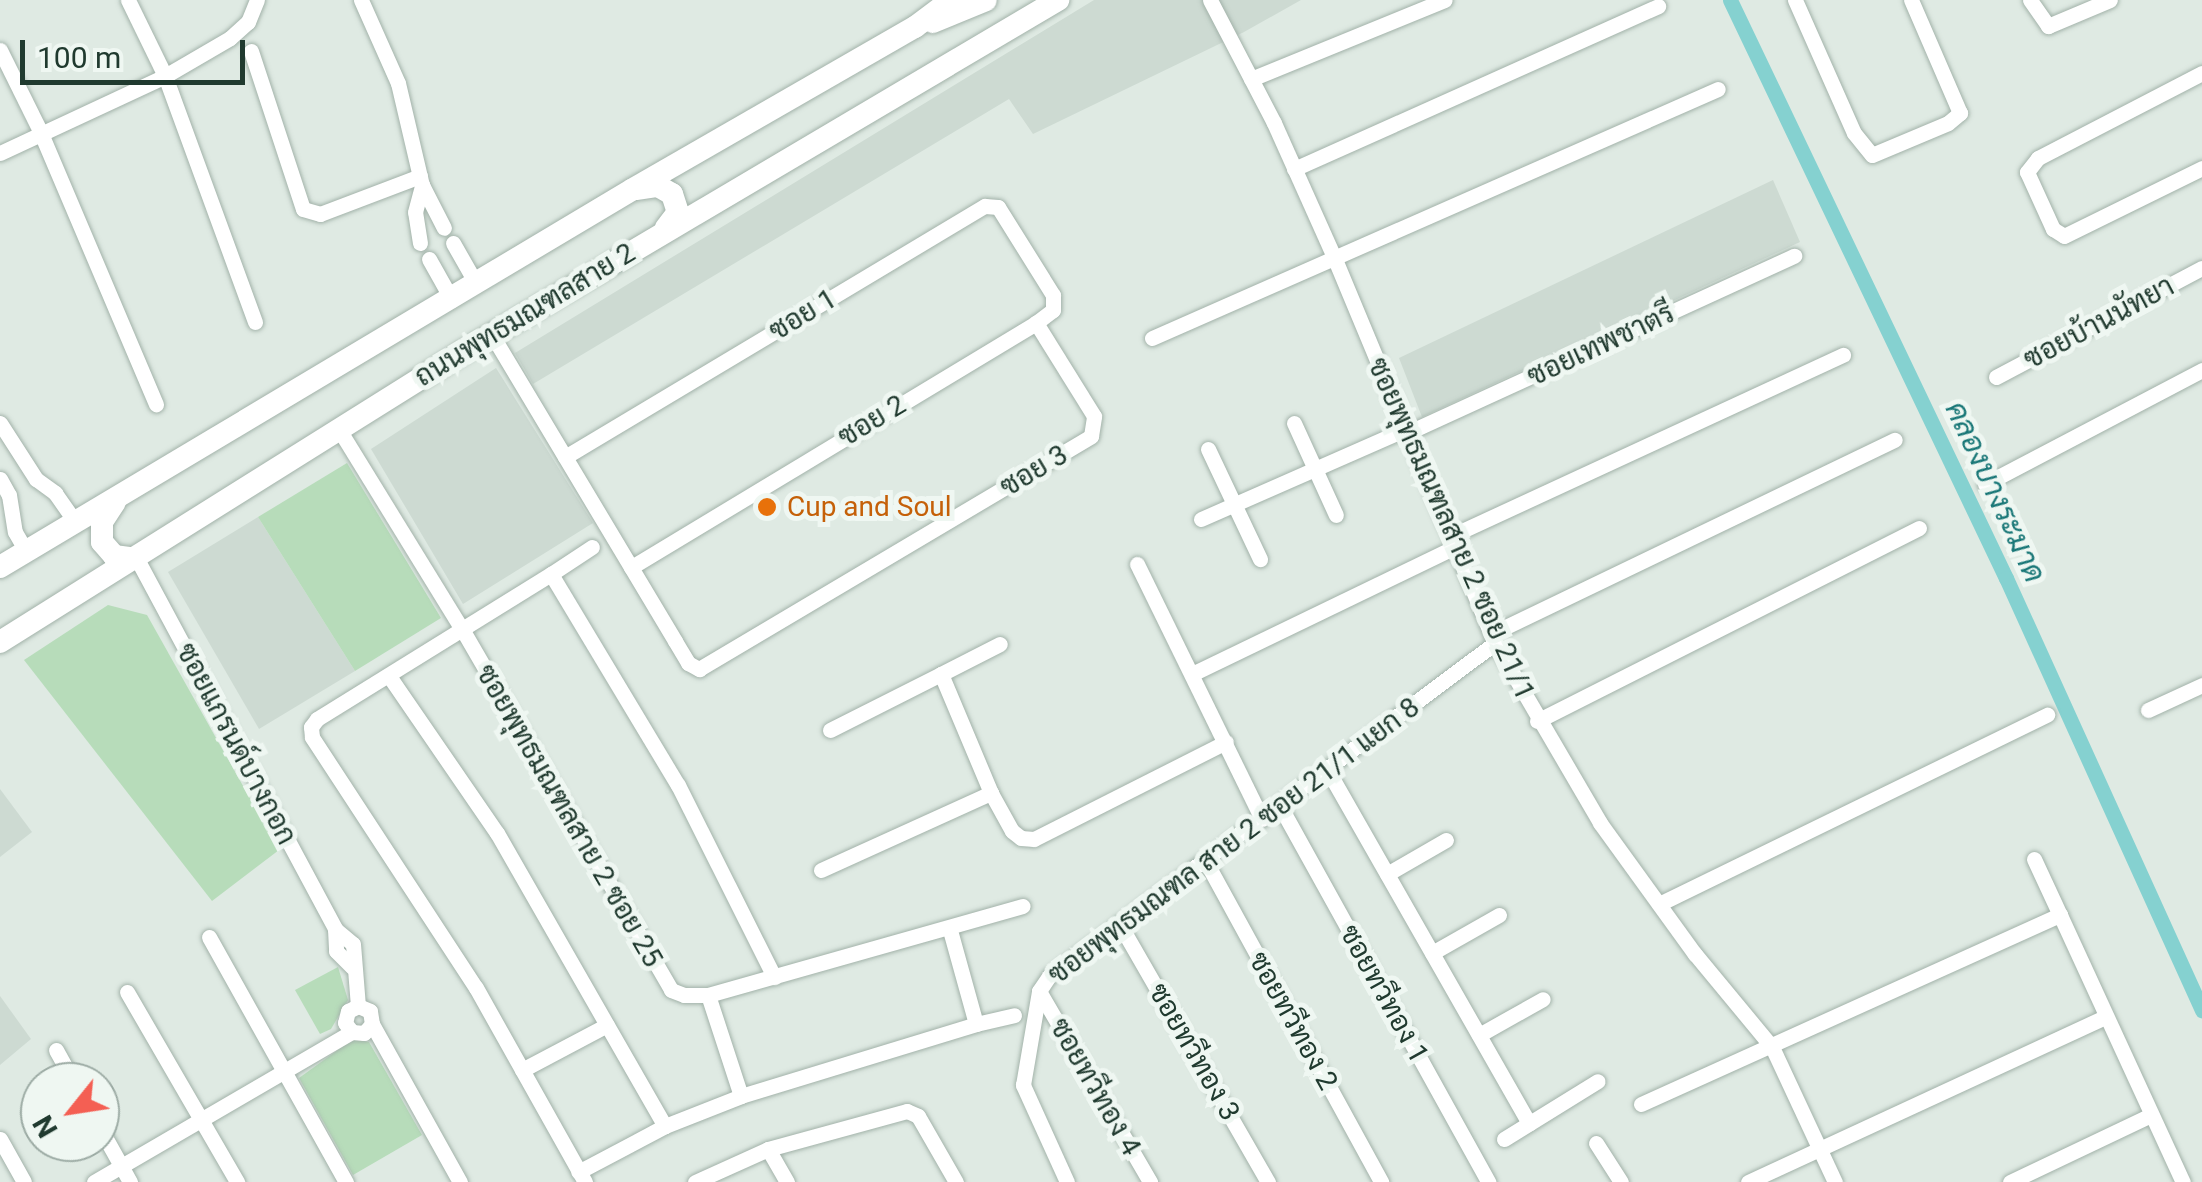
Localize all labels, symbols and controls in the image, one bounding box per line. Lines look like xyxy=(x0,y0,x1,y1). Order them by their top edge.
scale bar xyxy=(25,20,250,82)
text: 100 m xyxy=(37,40,121,75)
street label: ถนนพุทธมณฑลสาย 2 xyxy=(409,236,641,394)
street label: ซอยบ้านนัทยา xyxy=(2018,269,2180,377)
street label: ซอย 1 xyxy=(763,282,843,348)
street label: ซอยเทพชาตรี xyxy=(1522,296,1680,394)
street label: ซอยพุทธมณฑลสาย 2 ซอย 21/1 xyxy=(1360,353,1542,705)
street label: ซอย 2 xyxy=(832,388,912,454)
water label: คลองบางระมาด xyxy=(1937,396,2053,588)
street label: ซอย 3 xyxy=(994,438,1074,504)
place label: Cup and Soul xyxy=(787,490,952,524)
marker: Cup and Soul xyxy=(756,496,778,518)
street label: ซอยแกรนด์บางกอก xyxy=(169,638,303,850)
street label: ซอยพุทธมณฑลสาย 2 ซอย 25 xyxy=(469,659,669,973)
street label: ซอยพุทธมณฑล สาย 2 ซอย 21/1 แยก 8 xyxy=(1042,690,1426,992)
street label: ซอยทวีทอง 1 xyxy=(1332,919,1436,1069)
street label: ซอยทวีทอง 2 xyxy=(1241,946,1345,1096)
street label: ซอยทวีทอง 3 xyxy=(1141,977,1247,1127)
street label: ซอยทวีทอง 4 xyxy=(1042,1012,1148,1162)
north arrow xyxy=(20,1062,120,1162)
text: N xyxy=(26,1109,65,1143)

